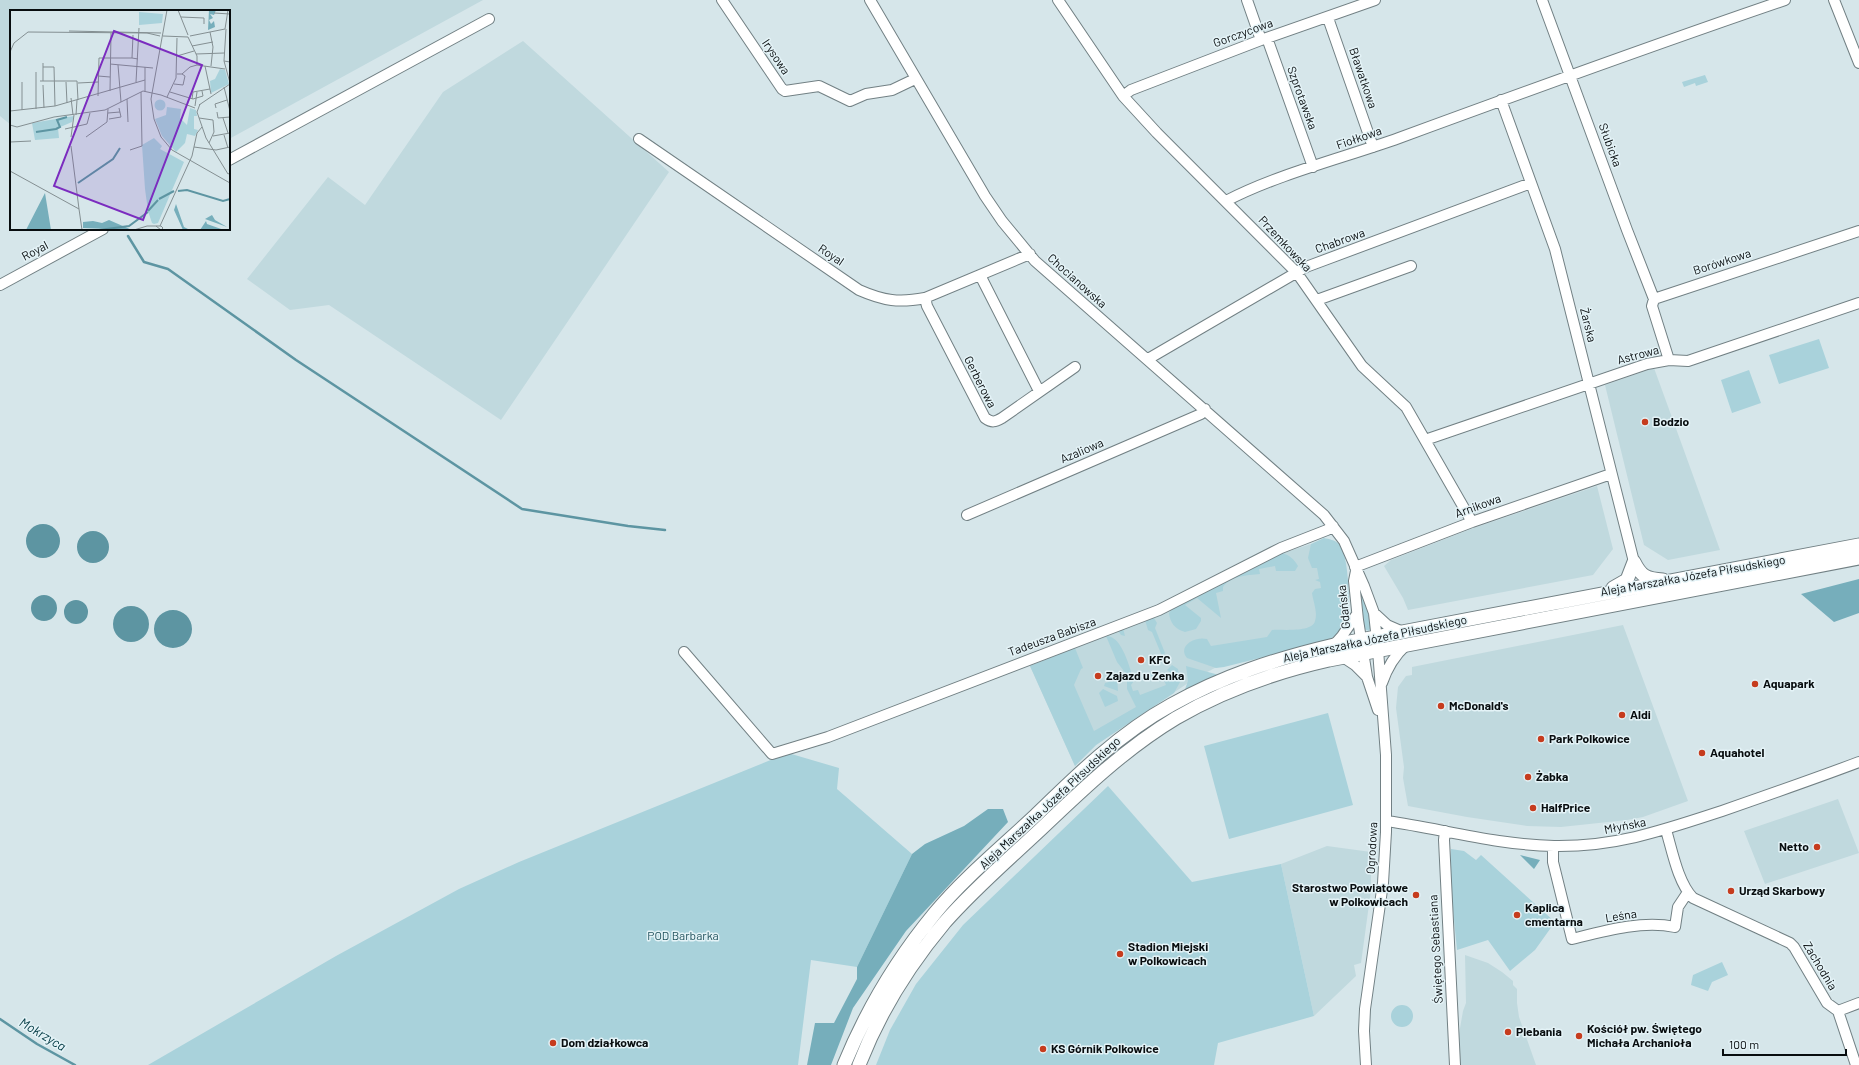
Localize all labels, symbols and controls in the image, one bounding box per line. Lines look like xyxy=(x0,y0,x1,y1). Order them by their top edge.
inset map xyxy=(10,10,230,230)
street label: Gorczycowa xyxy=(1211,15,1274,49)
street label: Irysowa xyxy=(760,36,794,77)
street label: Bławatkowa xyxy=(1347,45,1381,110)
street label: Szprotawska xyxy=(1285,64,1321,131)
street label: Słubicka xyxy=(1597,121,1625,168)
street label: Fiołkowa xyxy=(1334,123,1383,151)
street label: Przemkowska xyxy=(1256,212,1315,274)
street label: Chabrowa xyxy=(1313,225,1366,255)
street label: Royal xyxy=(19,237,50,263)
street label: Royal xyxy=(816,241,847,268)
street label: Borówkowa xyxy=(1691,245,1752,277)
street label: Chocianowska xyxy=(1045,250,1110,310)
street label: Żarska xyxy=(1578,306,1600,343)
street label: Astrowa xyxy=(1615,342,1660,366)
street label: Gerberowa xyxy=(962,353,1000,410)
place label: Bodzio xyxy=(1653,414,1689,428)
marker: Bodzio xyxy=(1640,417,1650,427)
street label: Azaliowa xyxy=(1058,435,1105,465)
street label: Arnikowa xyxy=(1453,490,1503,520)
street label: Aleja Marszałka Józefa Piłsudskiego xyxy=(1599,552,1786,598)
street label: Gdańska xyxy=(1334,584,1352,630)
street label: Aleja Marszałka Józefa Piłsudskiego xyxy=(1282,612,1468,664)
street label: Tadeusza Babisza xyxy=(1006,614,1097,658)
place label: KFC xyxy=(1149,652,1171,666)
marker: KFC xyxy=(1136,655,1146,665)
place label: Zajazd u Zenka xyxy=(1106,668,1184,682)
marker: Zajazd u Zenka xyxy=(1093,671,1103,681)
place label: Aquapark xyxy=(1763,676,1815,690)
marker: Aquapark xyxy=(1750,679,1760,689)
place label: McDonald's xyxy=(1449,698,1509,712)
marker: McDonald's xyxy=(1436,701,1446,711)
place label: Aldi xyxy=(1630,707,1651,721)
marker: Aldi xyxy=(1617,710,1627,720)
place label: Park Polkowice xyxy=(1549,731,1630,745)
street label: Aleja Marszałka Józefa Piłsudskiego xyxy=(976,733,1123,871)
marker: Park Polkowice xyxy=(1536,734,1546,744)
place label: Aquahotel xyxy=(1710,745,1765,759)
marker: Aquahotel xyxy=(1697,748,1707,758)
place label: Żabka xyxy=(1536,769,1568,783)
marker: Żabka xyxy=(1523,772,1533,782)
place label: HalfPrice xyxy=(1541,800,1591,814)
marker: HalfPrice xyxy=(1528,803,1538,813)
street label: Młyńska xyxy=(1603,814,1647,836)
street label: Ogrodowa xyxy=(1363,822,1379,874)
place label: Netto xyxy=(1779,839,1809,853)
marker: Netto xyxy=(1812,842,1822,852)
place label: Starostwo Powiatowe w Polkowicach xyxy=(1292,880,1408,908)
place label: Urząd Skarbowy xyxy=(1739,883,1825,897)
marker: Urząd Skarbowy xyxy=(1726,886,1736,896)
marker: Starostwo Powiatowe w Polkowicach xyxy=(1411,890,1421,900)
street label: Świętego Sebastiana xyxy=(1425,894,1445,1004)
place label: Kaplica cmentarna xyxy=(1525,900,1583,928)
street label: Leśna xyxy=(1604,906,1638,924)
marker: Kaplica cmentarna xyxy=(1512,910,1522,920)
park label: POD Barbarka xyxy=(647,928,719,942)
place label: Stadion Miejski w Polkowicach xyxy=(1128,939,1208,967)
street label: Zachodnia xyxy=(1801,939,1841,992)
marker: Stadion Miejski w Polkowicach xyxy=(1115,949,1125,959)
water label: Mokrzyca xyxy=(17,1014,69,1054)
place label: Kościół pw. Świętego Michała Archanioła xyxy=(1587,1021,1702,1049)
place label: Plebania xyxy=(1516,1024,1562,1038)
marker: Plebania xyxy=(1503,1027,1513,1037)
marker: Kościół pw. Świętego Michała Archanioła xyxy=(1574,1031,1584,1041)
scale bar xyxy=(1723,1031,1846,1057)
place label: Dom działkowca xyxy=(561,1035,648,1049)
text: 100 m xyxy=(1729,1037,1759,1051)
marker: Dom działkowca xyxy=(548,1038,558,1048)
place label: KS Górnik Polkowice xyxy=(1051,1041,1159,1055)
marker: KS Górnik Polkowice xyxy=(1038,1044,1048,1054)

